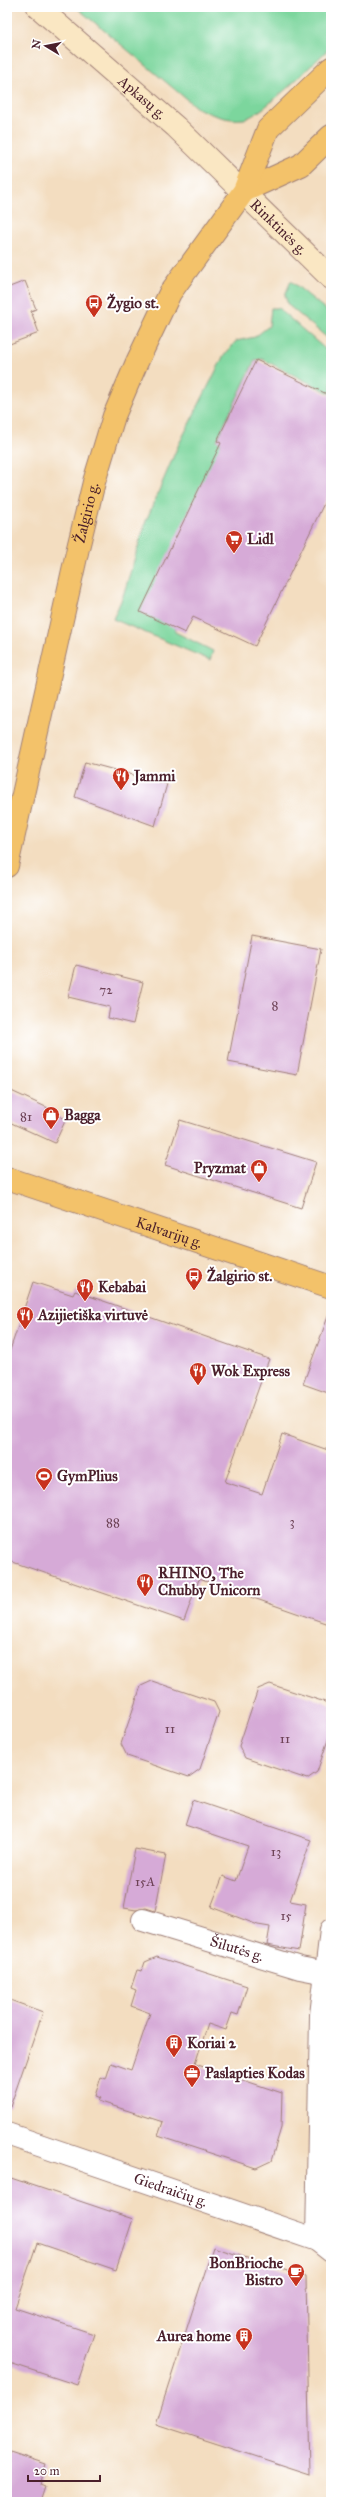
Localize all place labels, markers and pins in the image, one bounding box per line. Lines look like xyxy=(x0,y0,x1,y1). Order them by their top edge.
bus stop icon: Žygio st. xyxy=(84,293,104,318)
place label: Žygio st. xyxy=(107,293,159,313)
supermarket icon: Lidl xyxy=(224,529,244,554)
place label: Lidl xyxy=(247,530,275,548)
restaurant icon: Jammi xyxy=(111,766,131,791)
place label: Jammi xyxy=(132,767,176,786)
shop icon: Bagga xyxy=(41,1105,61,1130)
place label: Bagga xyxy=(64,1106,101,1125)
shop icon: Pryzmat xyxy=(249,1158,269,1183)
place label: Pryzmat xyxy=(194,1159,247,1178)
bus stop icon: Žalgirio st. xyxy=(184,1266,204,1291)
place label: Žalgirio st. xyxy=(207,1266,272,1286)
restaurant icon: Kebabai xyxy=(75,1277,95,1302)
place label: Kebabai xyxy=(98,1278,147,1296)
restaurant icon: Azijietiška virtuvė xyxy=(15,1305,35,1330)
place label: Azijietiška virtuvė xyxy=(37,1306,149,1325)
restaurant icon: Wok Express xyxy=(188,1361,208,1386)
place label: Wok Express xyxy=(211,1362,290,1381)
sports icon: GymPlius xyxy=(34,1466,54,1491)
place label: GymPlius xyxy=(57,1467,118,1486)
place label: RHINO, The Chubby Unicorn xyxy=(158,1564,261,1600)
restaurant icon: RHINO, The Chubby Unicorn xyxy=(135,1572,155,1597)
building icon: Koriai 2 xyxy=(164,2033,184,2058)
place label: Koriai 2 xyxy=(187,2034,236,2052)
office icon: Paslapties Kodas xyxy=(182,2063,202,2088)
place label: Paslapties Kodas xyxy=(205,2064,305,2083)
place label: BonBrioche Bistro xyxy=(209,2254,284,2289)
cafe icon: BonBrioche Bistro xyxy=(286,2262,306,2287)
building icon: Aurea home xyxy=(234,2326,254,2351)
place label: Aurea home xyxy=(156,2327,232,2345)

